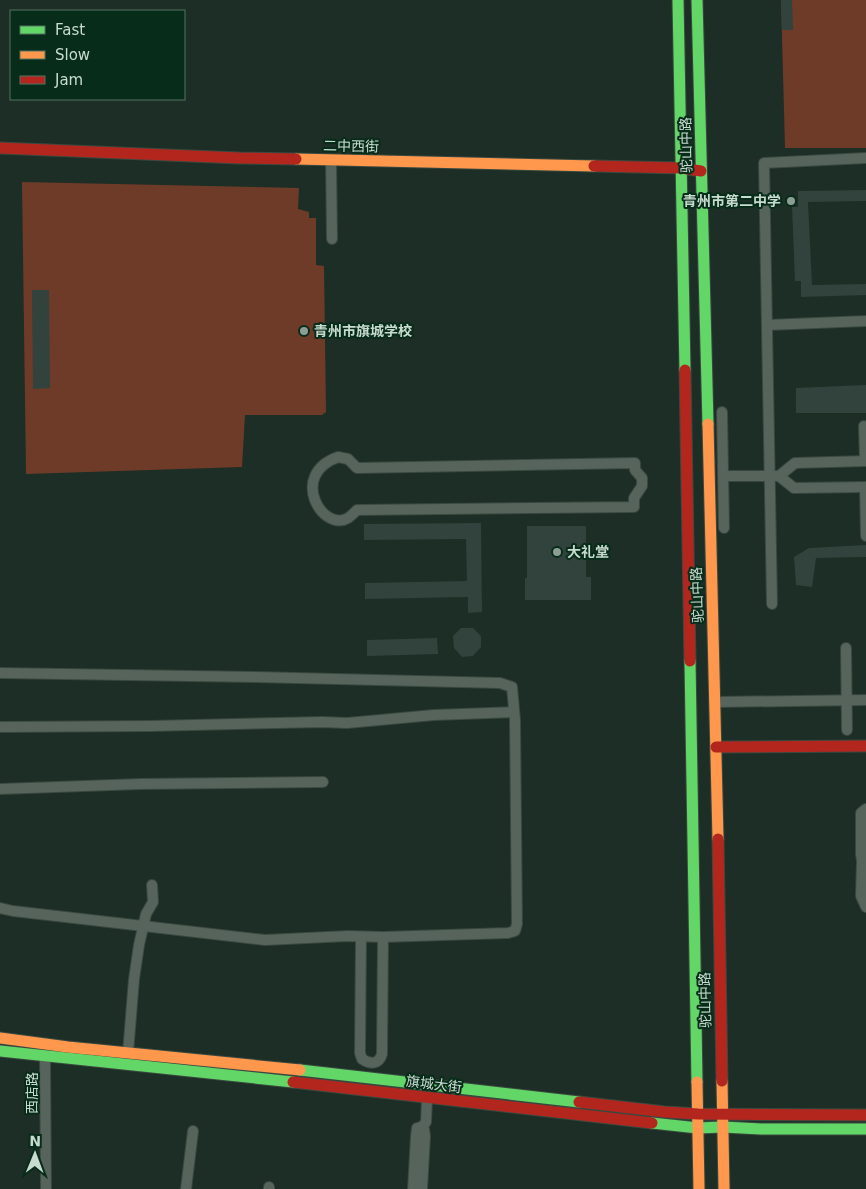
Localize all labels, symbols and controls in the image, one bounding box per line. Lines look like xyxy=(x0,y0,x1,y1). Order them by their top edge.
legend xyxy=(10,10,185,100)
text: Fast xyxy=(55,21,85,39)
text: Slow xyxy=(55,46,90,64)
text: Jam xyxy=(54,71,83,89)
street label: 驼山中路 xyxy=(678,117,694,173)
street label: 二中西街 xyxy=(323,138,379,154)
place label: 青州市第二中学 xyxy=(683,193,781,209)
marker: 青州市第二中学 xyxy=(785,195,797,207)
place label: 青州市旗城学校 xyxy=(314,323,412,339)
marker: 青州市旗城学校 xyxy=(298,325,310,337)
place label: 大礼堂 xyxy=(567,544,609,560)
marker: 大礼堂 xyxy=(551,546,563,558)
street label: 驼山中路 xyxy=(688,567,706,623)
street label: 驼山中路 xyxy=(697,972,713,1028)
street label: 西店路 xyxy=(24,1072,40,1114)
street label: 旗城大街 xyxy=(405,1073,463,1095)
north arrow xyxy=(10,1129,60,1179)
text: N xyxy=(29,1133,41,1149)

